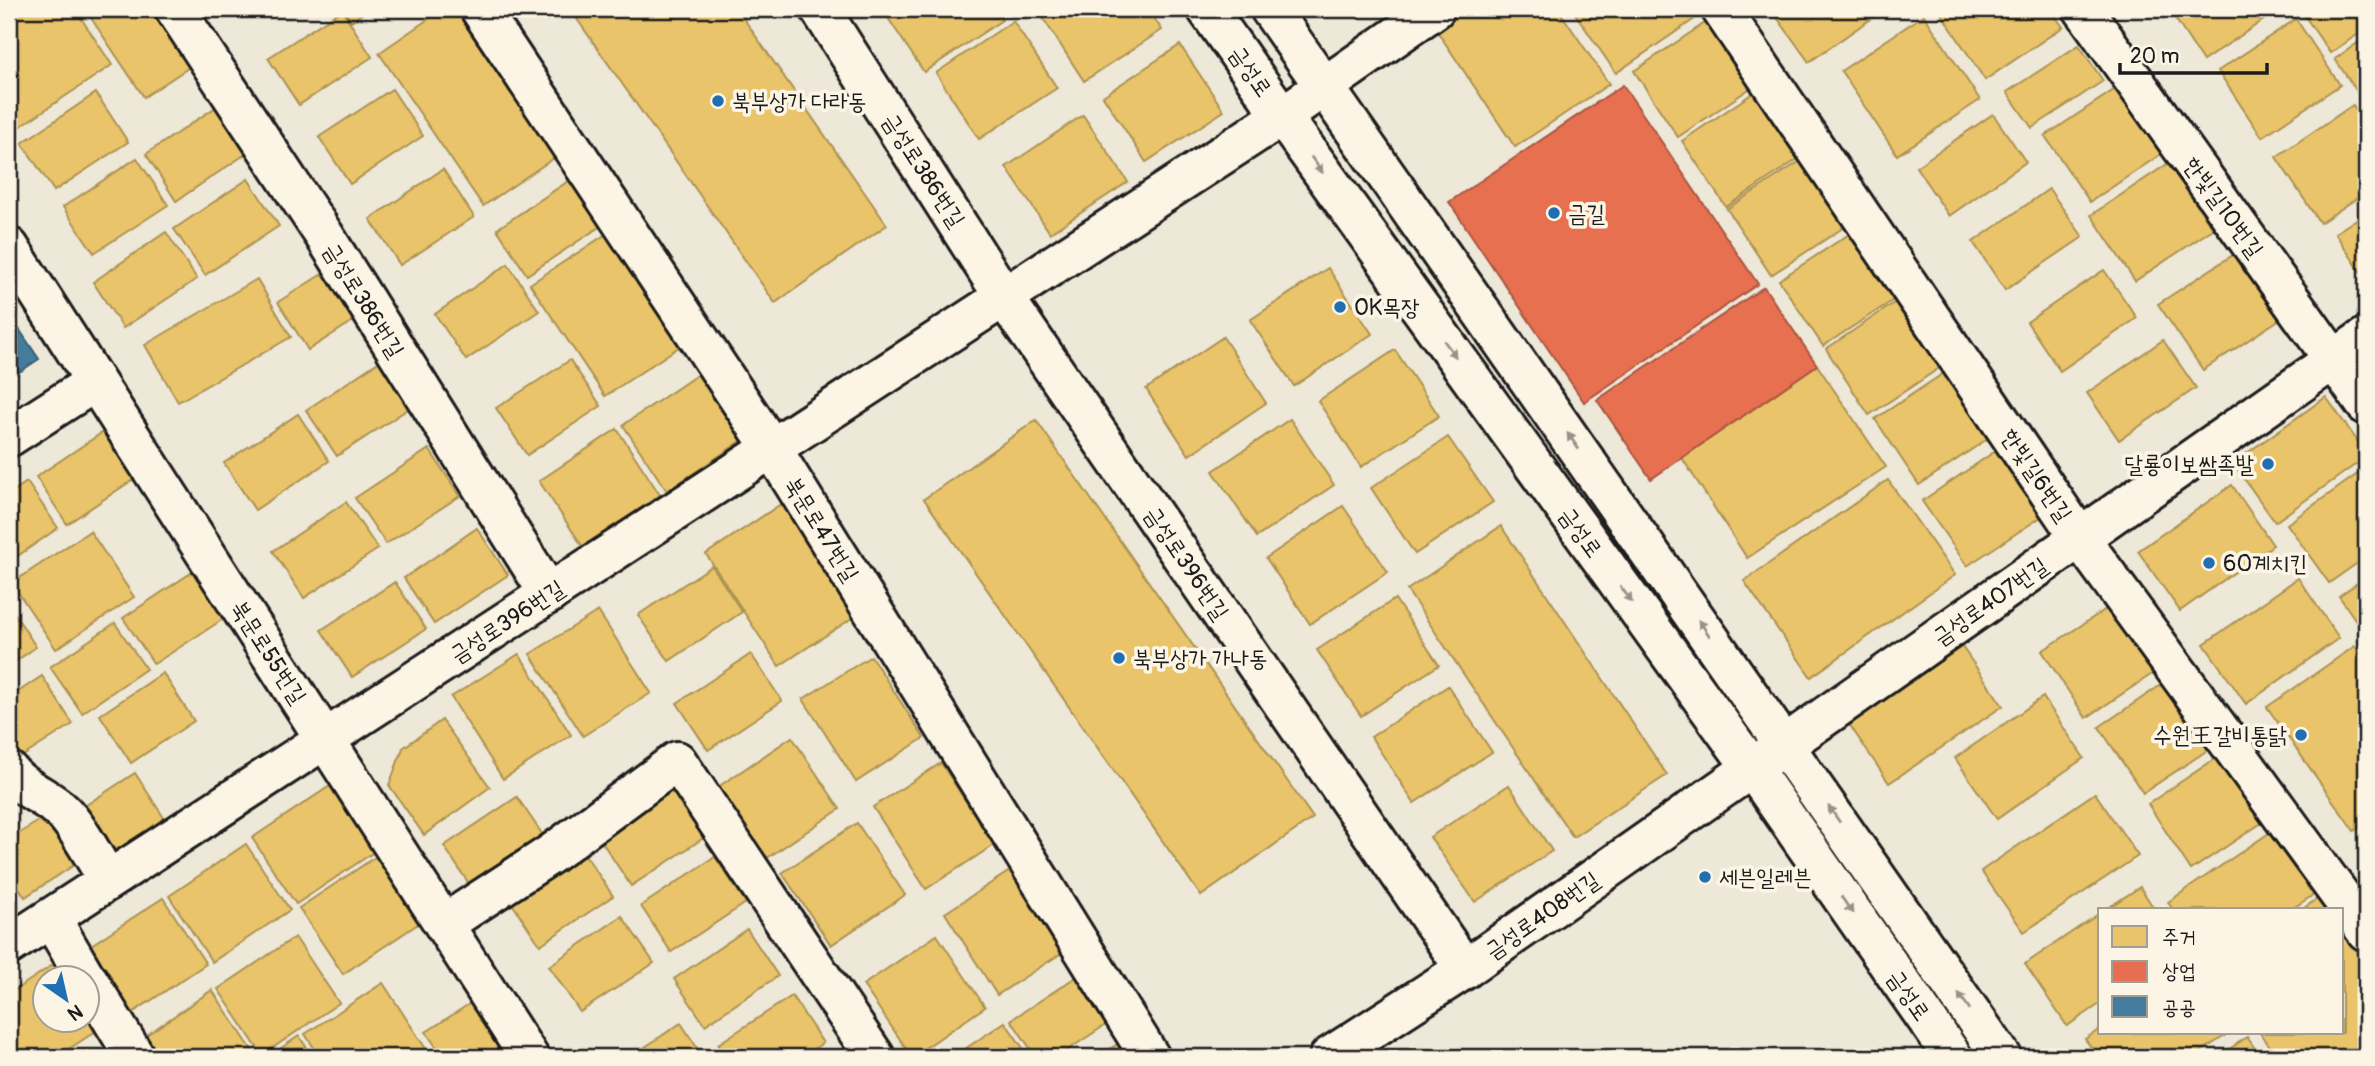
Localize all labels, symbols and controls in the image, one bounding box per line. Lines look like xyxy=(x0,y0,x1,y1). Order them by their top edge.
scale bar xyxy=(2120,32,2266,76)
street label: 금성로 xyxy=(1223,40,1278,102)
text: 20 m xyxy=(2130,43,2179,70)
place label: 북부상가 다라동 xyxy=(732,87,867,116)
marker: 북부상가 다라동 xyxy=(710,93,726,109)
street label: 금성로386번길 xyxy=(876,108,971,233)
street label: 한빛길10번길 xyxy=(2177,151,2270,263)
one-way arrow xyxy=(1310,156,1324,174)
place label: 금길 xyxy=(1568,199,1605,228)
marker: 금길 xyxy=(1546,205,1562,221)
street label: 금성로386번길 xyxy=(317,237,410,363)
place label: OK목장 xyxy=(1354,293,1420,322)
marker: OK목장 xyxy=(1332,299,1348,315)
one-way arrow xyxy=(1443,340,1457,358)
street label: 한빛길6번길 xyxy=(1995,423,2078,527)
one-way arrow xyxy=(1566,432,1580,450)
place label: 달룡이보쌈족발 xyxy=(2124,450,2254,479)
marker: 달룡이보쌈족발 xyxy=(2260,456,2276,472)
street label: 북문로47번길 xyxy=(778,472,865,587)
street label: 금성로396번길 xyxy=(1138,501,1235,626)
street label: 금성로 xyxy=(1553,501,1609,563)
place label: 60계치킨 xyxy=(2223,549,2308,578)
street label: 금성로407번길 xyxy=(1927,551,2053,652)
marker: 60계치킨 xyxy=(2201,555,2217,571)
street label: 금성로396번길 xyxy=(445,574,570,669)
one-way arrow xyxy=(1619,584,1633,603)
street label: 북문로55번길 xyxy=(224,595,313,709)
one-way arrow xyxy=(1697,619,1711,637)
place label: 북부상가 가나동 xyxy=(1133,644,1268,673)
marker: 북부상가 가나동 xyxy=(1111,650,1127,666)
place label: 수원王갈비통닭 xyxy=(2153,721,2287,750)
marker: 수원王갈비통닭 xyxy=(2293,727,2309,743)
one-way arrow xyxy=(1827,805,1841,823)
place label: 세븐일레븐 xyxy=(1719,863,1812,892)
street label: 금성로408번길 xyxy=(1479,865,1605,965)
marker: 세븐일레븐 xyxy=(1697,869,1713,885)
one-way arrow xyxy=(1840,896,1854,914)
legend xyxy=(2098,908,2344,1034)
text: 주거 xyxy=(2162,924,2196,951)
text: 상업 xyxy=(2162,958,2196,985)
north arrow xyxy=(32,964,102,1034)
street label: 금성로 xyxy=(1881,964,1936,1026)
one-way arrow xyxy=(1957,992,1971,1010)
text: 공공 xyxy=(2162,994,2196,1021)
text: N xyxy=(63,999,87,1026)

